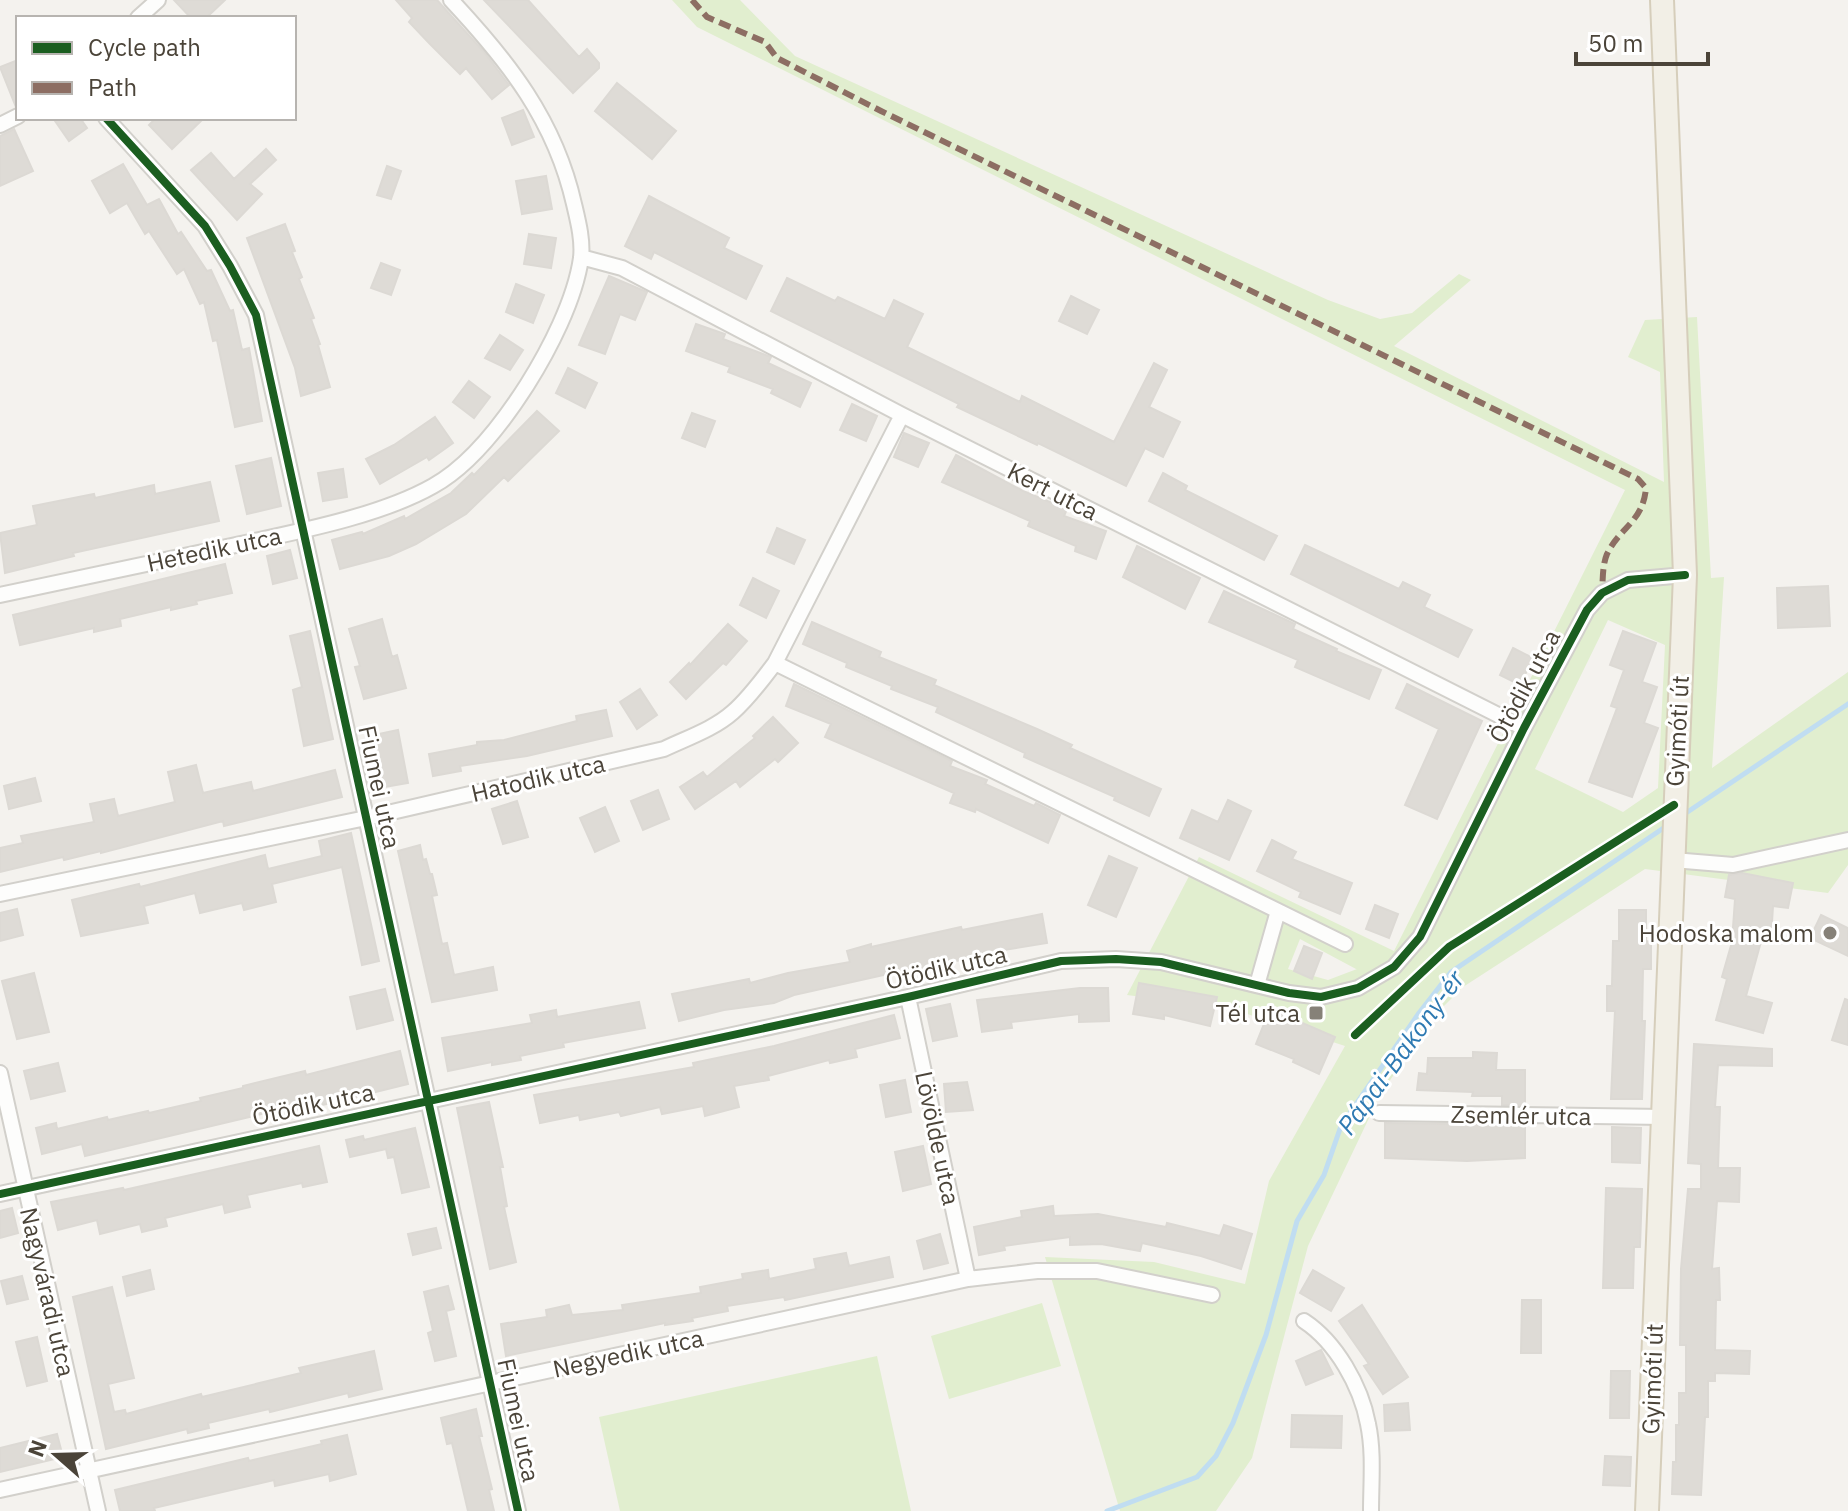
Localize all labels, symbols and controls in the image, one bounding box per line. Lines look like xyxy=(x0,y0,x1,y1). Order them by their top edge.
legend xyxy=(16,16,296,120)
scale bar xyxy=(1576,16,1708,66)
text: 50 m xyxy=(1588,27,1643,59)
text: Cycle path xyxy=(88,31,201,63)
text: Path xyxy=(88,71,137,103)
street label: Kert utca xyxy=(1002,455,1104,527)
street label: Hetedik utca xyxy=(144,519,284,579)
street label: Ötödik utca xyxy=(1481,624,1567,748)
street label: Gyimóti út xyxy=(1658,675,1696,787)
street label: Fiumei utca xyxy=(351,722,409,852)
street label: Hatodik utca xyxy=(468,747,608,809)
place label: Hodoska malom xyxy=(1639,917,1814,949)
marker: Hodoska malom xyxy=(1821,924,1839,942)
street label: Ötödik utca xyxy=(882,937,1010,997)
water label: Pápai-Bakony-ér xyxy=(1329,962,1472,1141)
place label: Tél utca xyxy=(1216,997,1300,1029)
marker: Tél utca xyxy=(1307,1004,1325,1022)
street label: Lövölde utca xyxy=(908,1068,968,1208)
street label: Ötödik utca xyxy=(249,1075,377,1133)
street label: Zsemlér utca xyxy=(1450,1098,1592,1132)
street label: Nagyváradi utca xyxy=(13,1204,83,1380)
street label: Negyedik utca xyxy=(550,1321,706,1385)
street label: Gyimóti út xyxy=(1634,1323,1670,1435)
street label: Fiumei utca xyxy=(490,1355,548,1485)
north arrow xyxy=(16,1415,96,1495)
text: N xyxy=(20,1436,53,1460)

